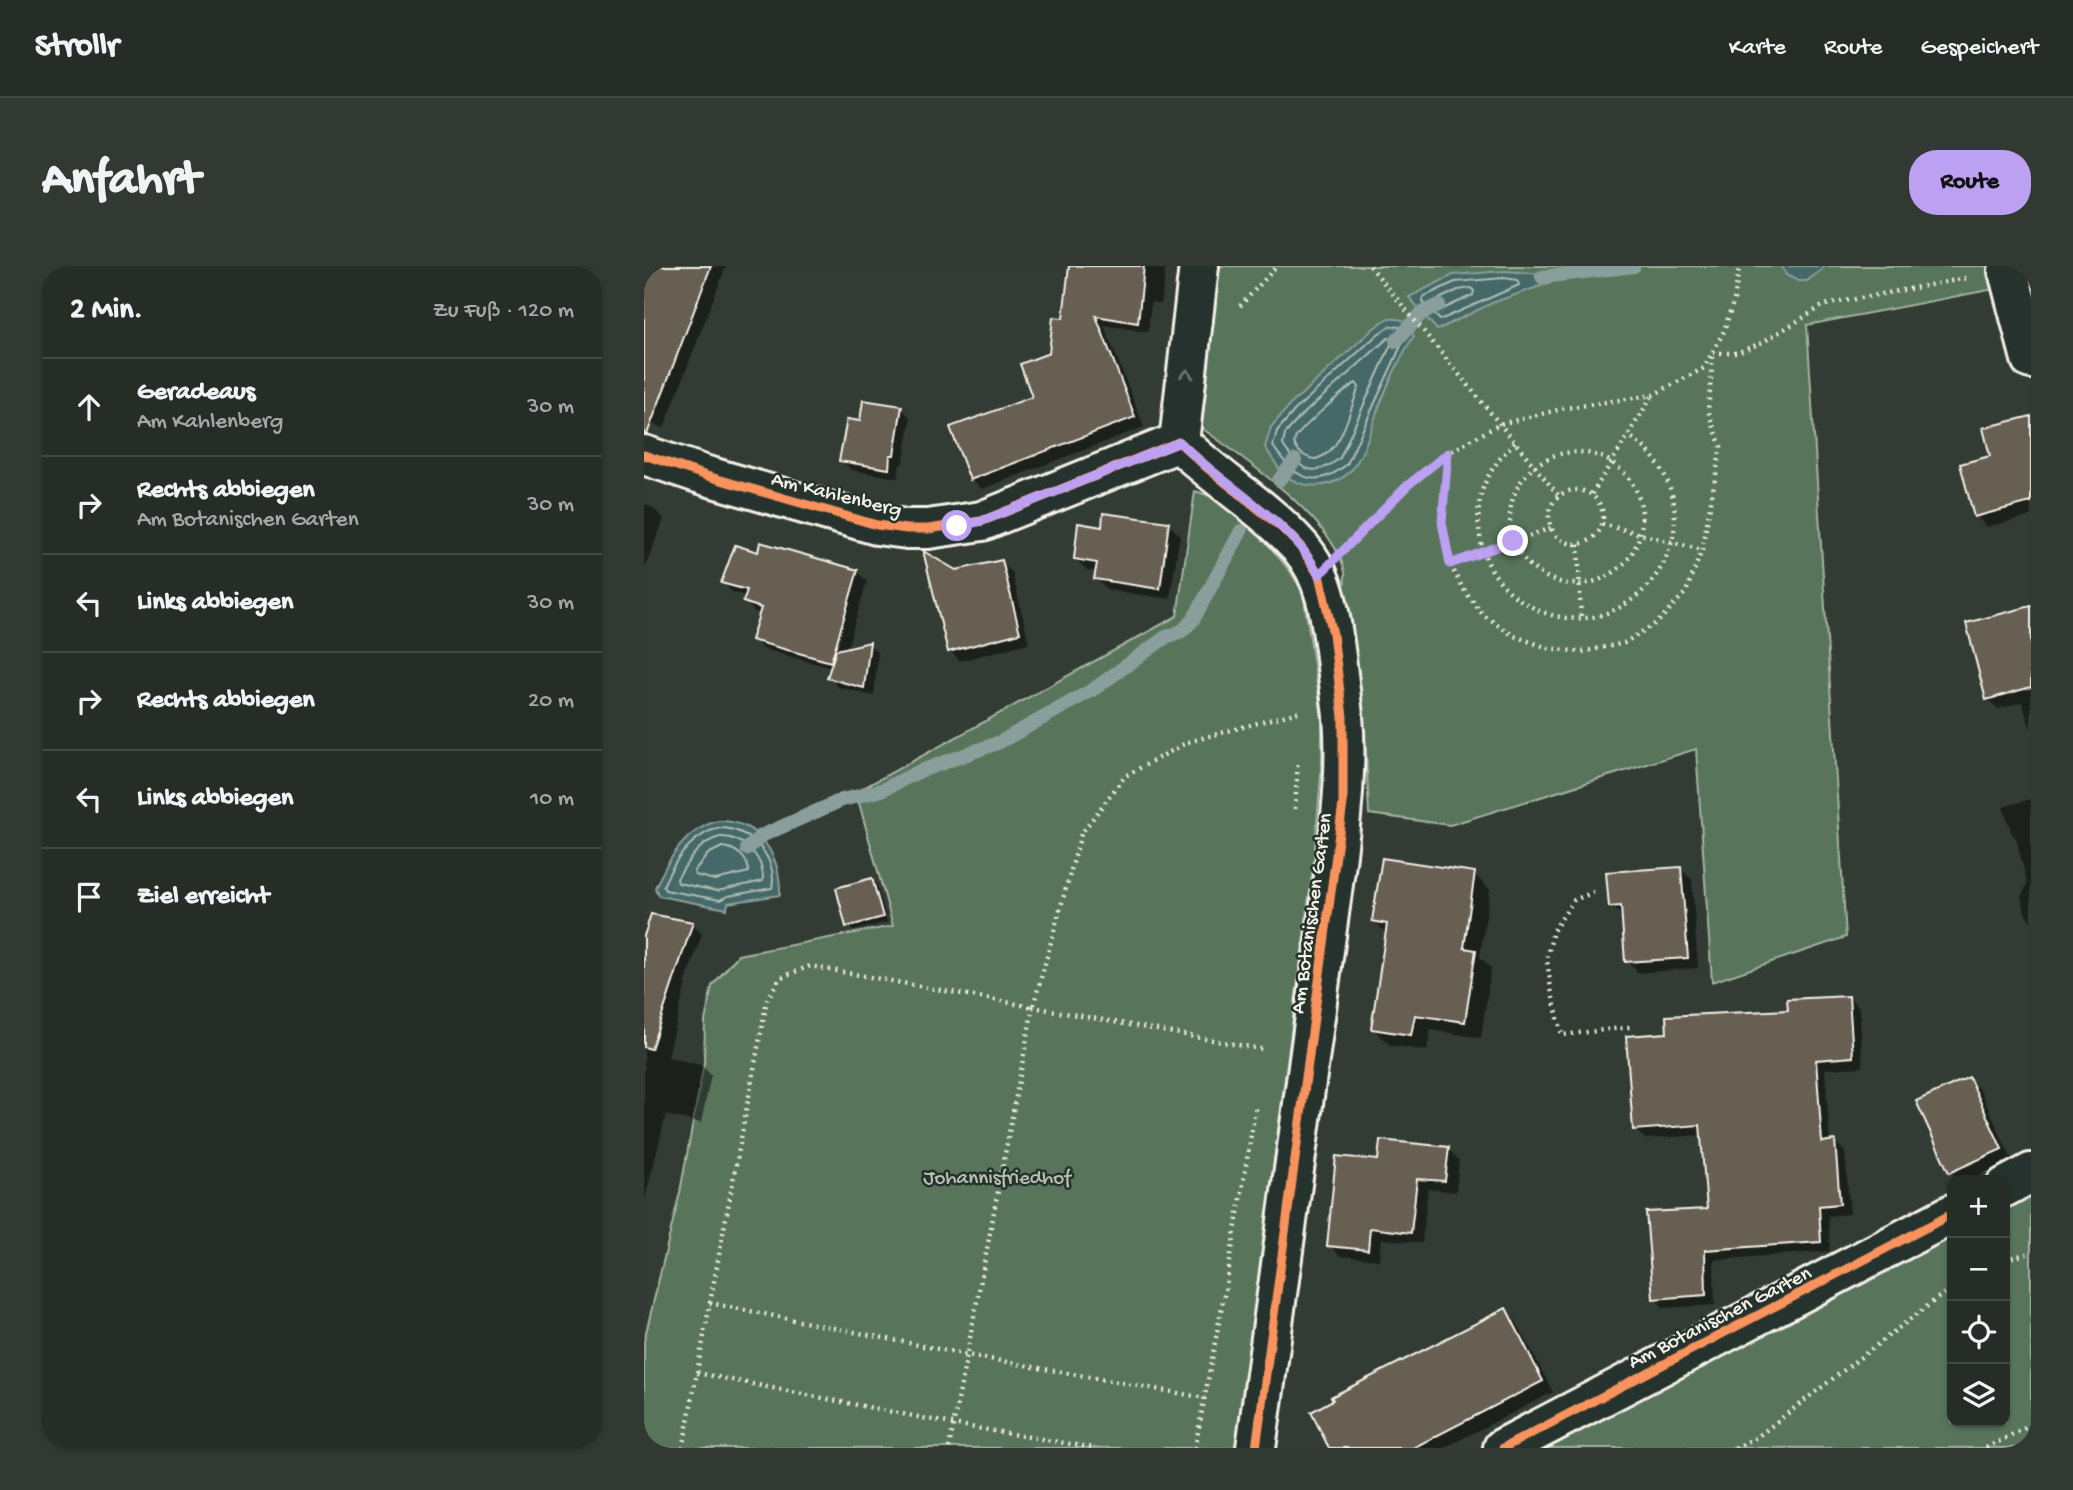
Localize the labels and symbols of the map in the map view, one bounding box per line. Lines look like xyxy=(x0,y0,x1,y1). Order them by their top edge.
one-way arrow xyxy=(1179,368,1194,379)
street label: Am Kahlenberg xyxy=(768,468,904,525)
route start xyxy=(941,510,972,541)
route end xyxy=(1497,525,1528,556)
street label: Am Botanischen Garten xyxy=(1287,812,1340,1015)
park label: Johannisfriedhof xyxy=(923,1167,1072,1192)
street label: Am Botanischen Garten xyxy=(1625,1262,1816,1376)

